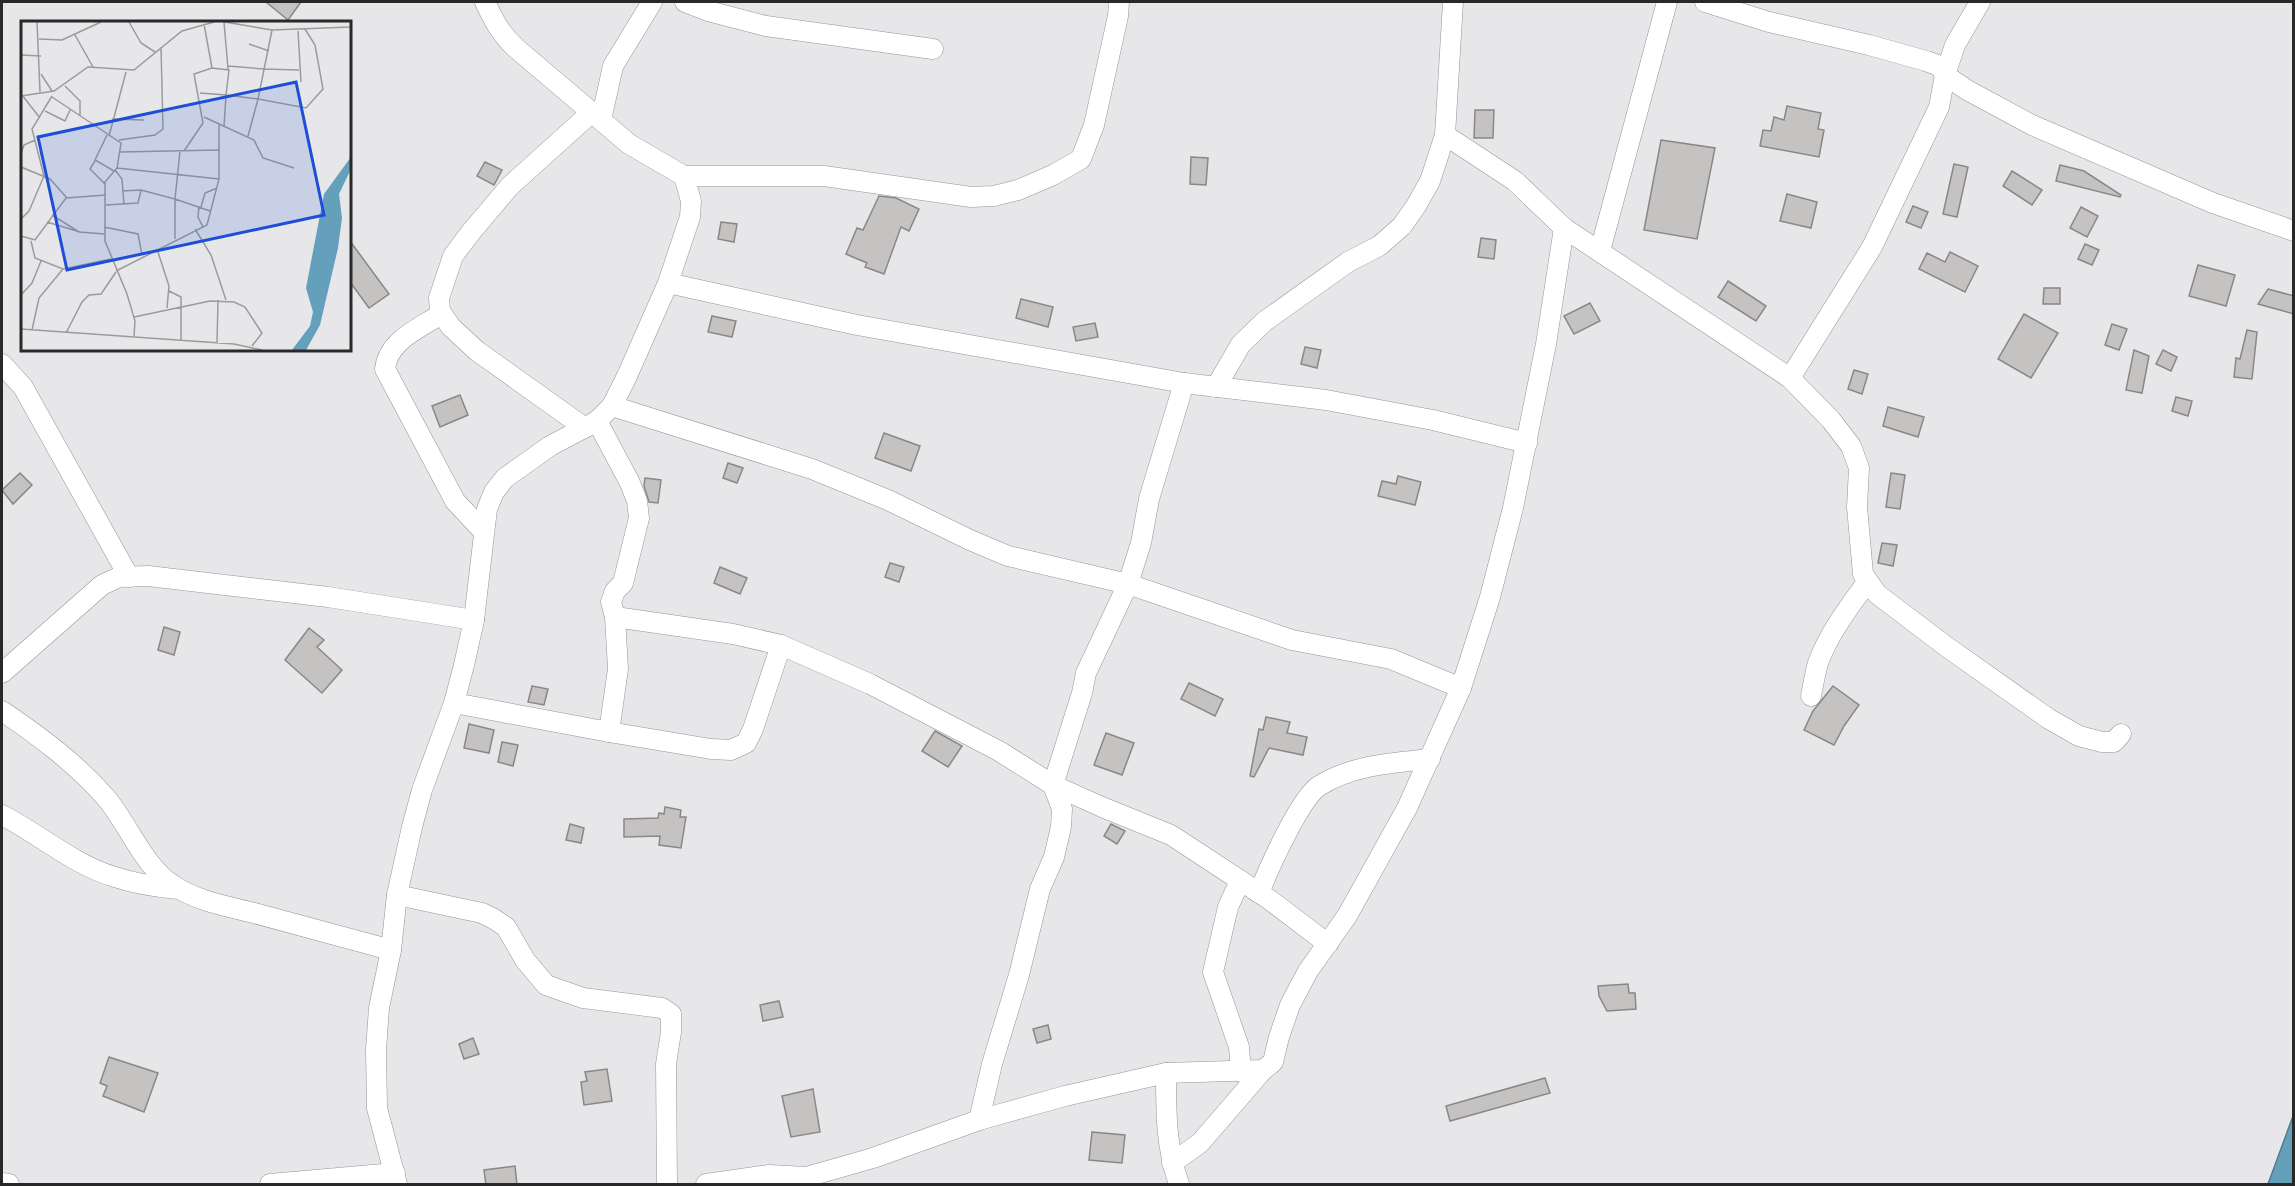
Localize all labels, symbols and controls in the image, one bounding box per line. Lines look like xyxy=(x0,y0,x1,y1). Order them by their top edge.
inset map xyxy=(21,21,351,351)

